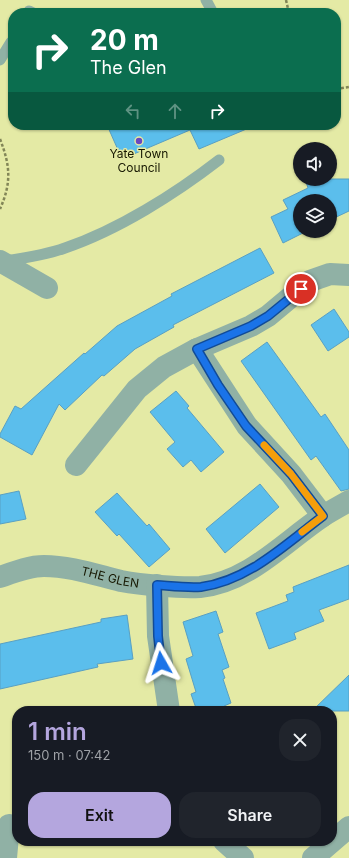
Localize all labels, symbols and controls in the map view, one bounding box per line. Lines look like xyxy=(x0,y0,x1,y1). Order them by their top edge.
text: 20 m xyxy=(90,23,159,57)
icon: right xyxy=(24,24,76,76)
text: The Glen xyxy=(90,57,167,78)
icon: left xyxy=(122,100,144,122)
icon: ahead xyxy=(164,100,186,122)
icon: right xyxy=(206,100,228,122)
marker: Yate Town Council xyxy=(134,136,144,146)
map controls xyxy=(293,142,337,238)
button: sound xyxy=(293,142,337,186)
place label: Yate Town Council xyxy=(110,146,168,175)
button: layers xyxy=(293,194,337,238)
pin xyxy=(284,272,318,306)
icon: arrive xyxy=(290,278,312,300)
street label: THE GLEN xyxy=(80,563,140,591)
position arrow xyxy=(140,642,182,684)
text: 1 min xyxy=(28,717,87,746)
button: close xyxy=(279,719,321,761)
text: 150 m · 07:42 xyxy=(28,747,110,763)
button: Exit xyxy=(28,792,171,838)
button: Share xyxy=(179,792,321,838)

